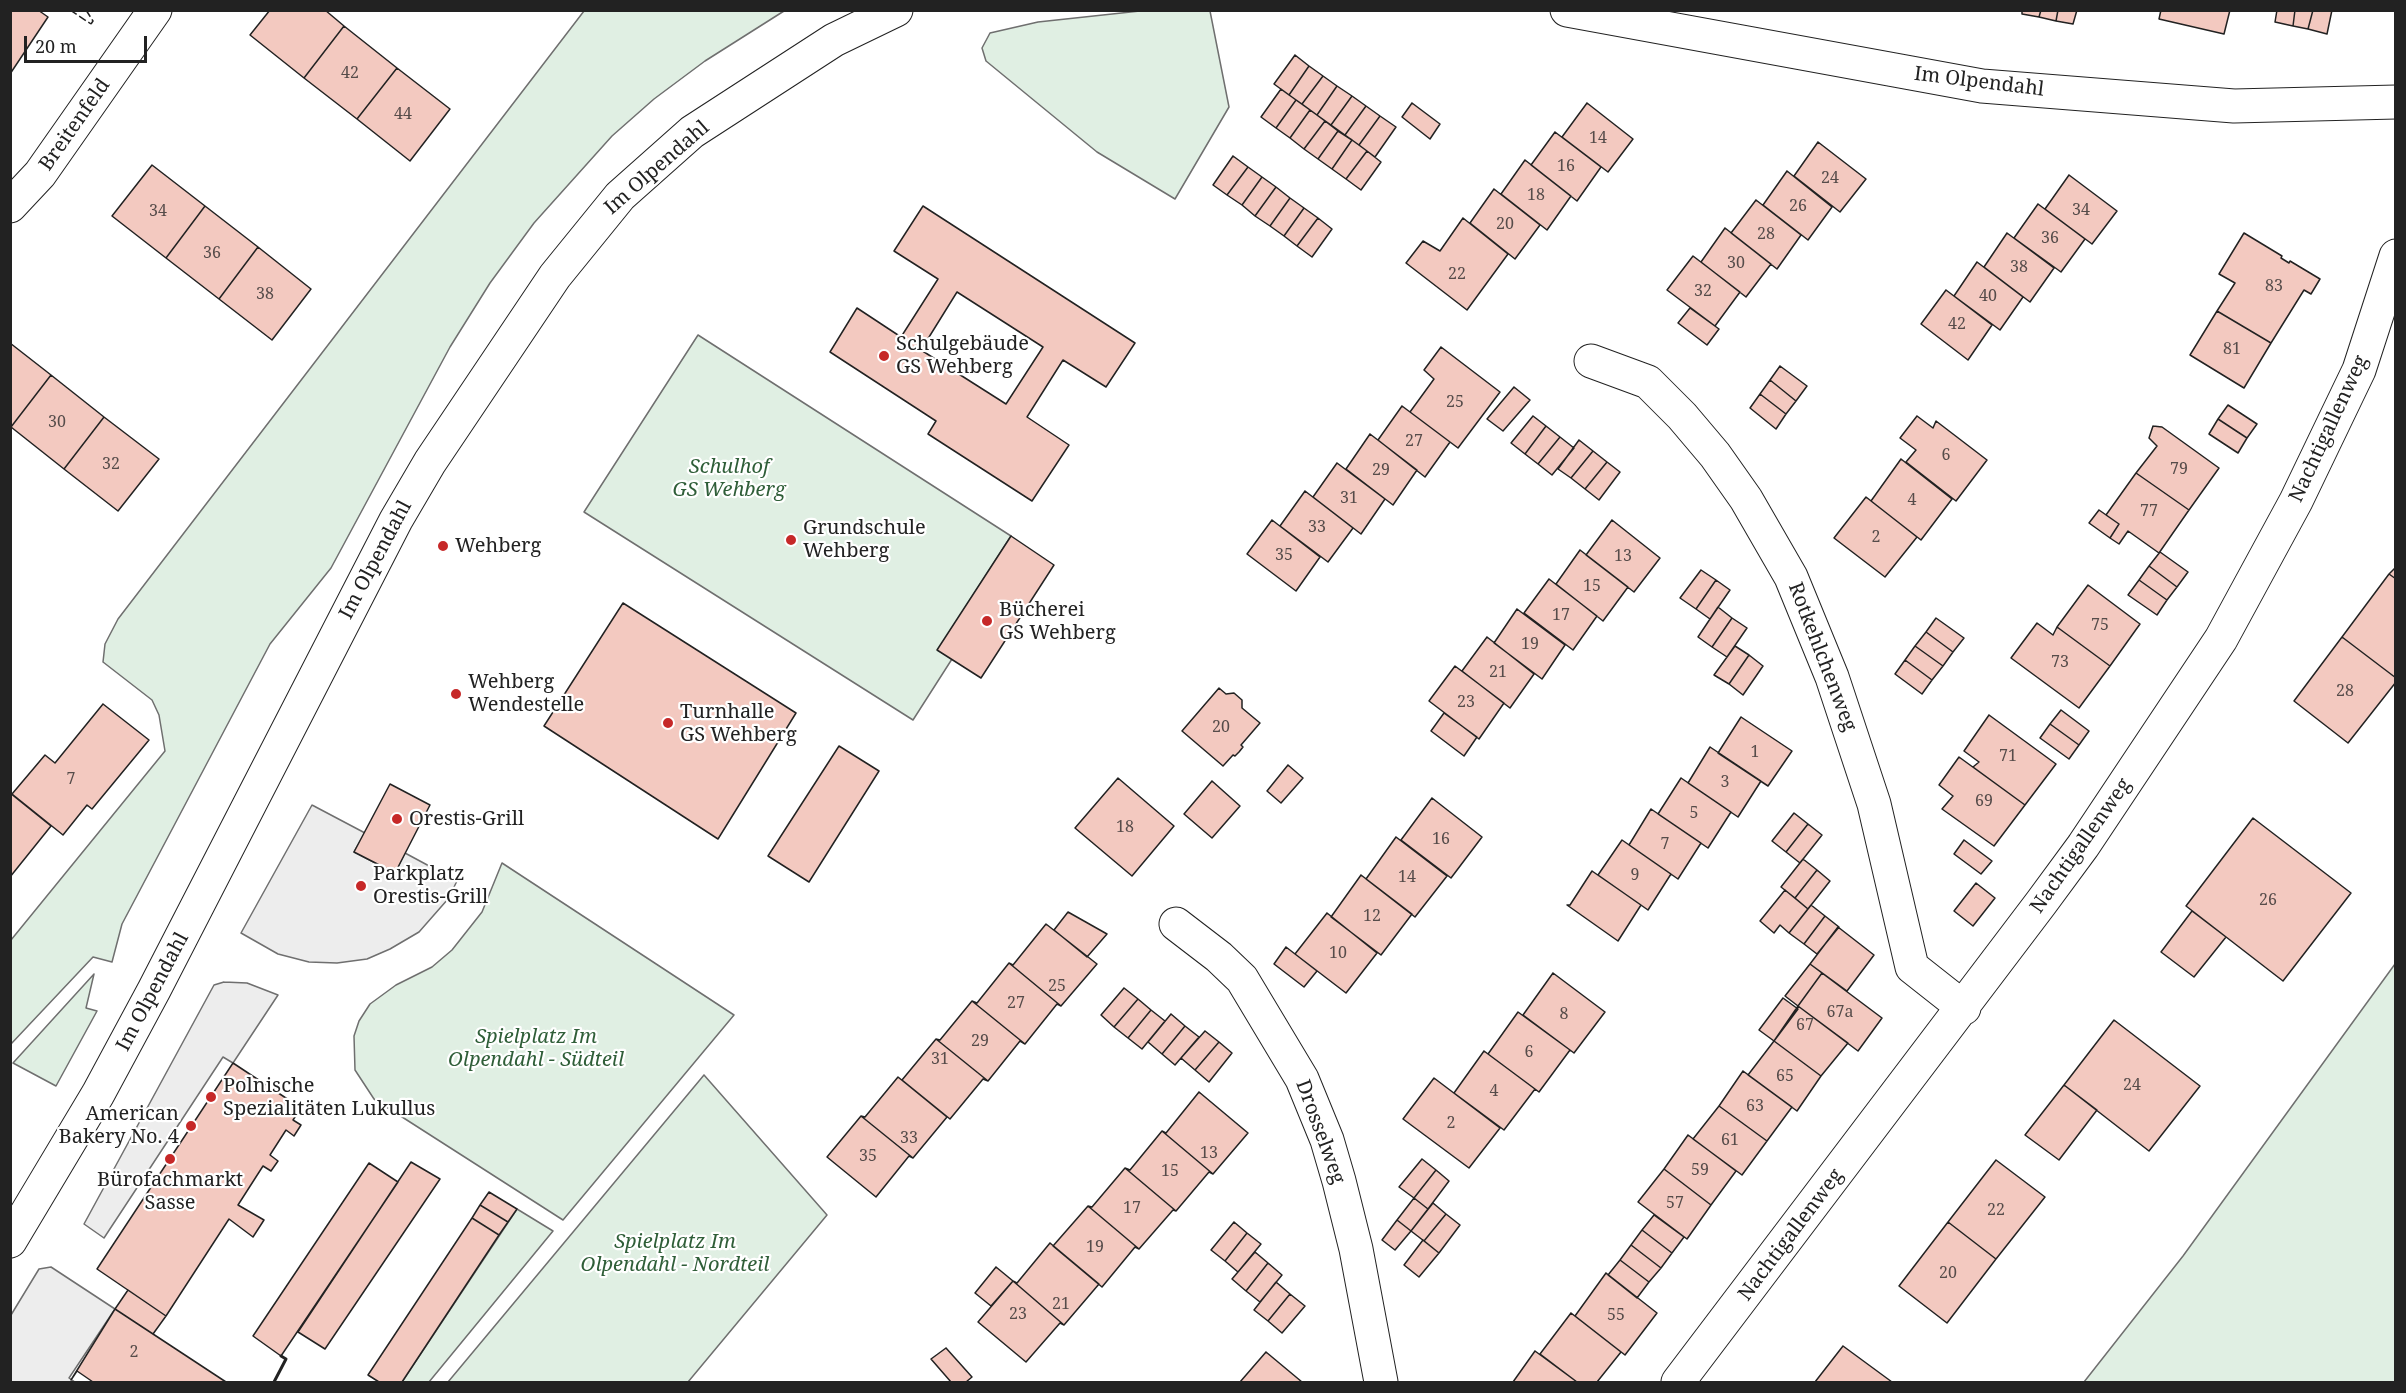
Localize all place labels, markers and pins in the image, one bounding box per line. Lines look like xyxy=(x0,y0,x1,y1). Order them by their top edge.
place label: Schulgebäude GS Wehberg xyxy=(896,332,1029,379)
marker: Schulgebäude GS Wehberg xyxy=(877,349,891,363)
place label: Grundschule Wehberg xyxy=(803,516,926,563)
marker: Grundschule Wehberg xyxy=(784,533,798,547)
place label: Wehberg xyxy=(455,534,541,558)
marker: Wehberg xyxy=(436,539,450,553)
place label: Bücherei GS Wehberg xyxy=(999,598,1116,645)
marker: Bücherei GS Wehberg xyxy=(980,614,994,628)
place label: Wehberg Wendestelle xyxy=(468,670,584,717)
marker: Wehberg Wendestelle xyxy=(449,687,463,701)
place label: Turnhalle GS Wehberg xyxy=(680,700,797,747)
marker: Turnhalle GS Wehberg xyxy=(661,716,675,730)
place label: Orestis-Grill xyxy=(409,807,524,831)
marker: Orestis-Grill xyxy=(390,812,404,826)
place label: Parkplatz Orestis-Grill xyxy=(373,862,488,909)
marker: Parkplatz Orestis-Grill xyxy=(354,879,368,893)
place label: Polnische Spezialitäten Lukullus xyxy=(223,1074,435,1121)
marker: Polnische Spezialitäten Lukullus xyxy=(204,1090,218,1104)
place label: American Bakery No. 4 xyxy=(59,1102,179,1149)
marker: American Bakery No. 4 xyxy=(184,1119,198,1133)
marker: Bürofachmarkt Sasse xyxy=(163,1152,177,1166)
place label: Bürofachmarkt Sasse xyxy=(97,1168,243,1215)

